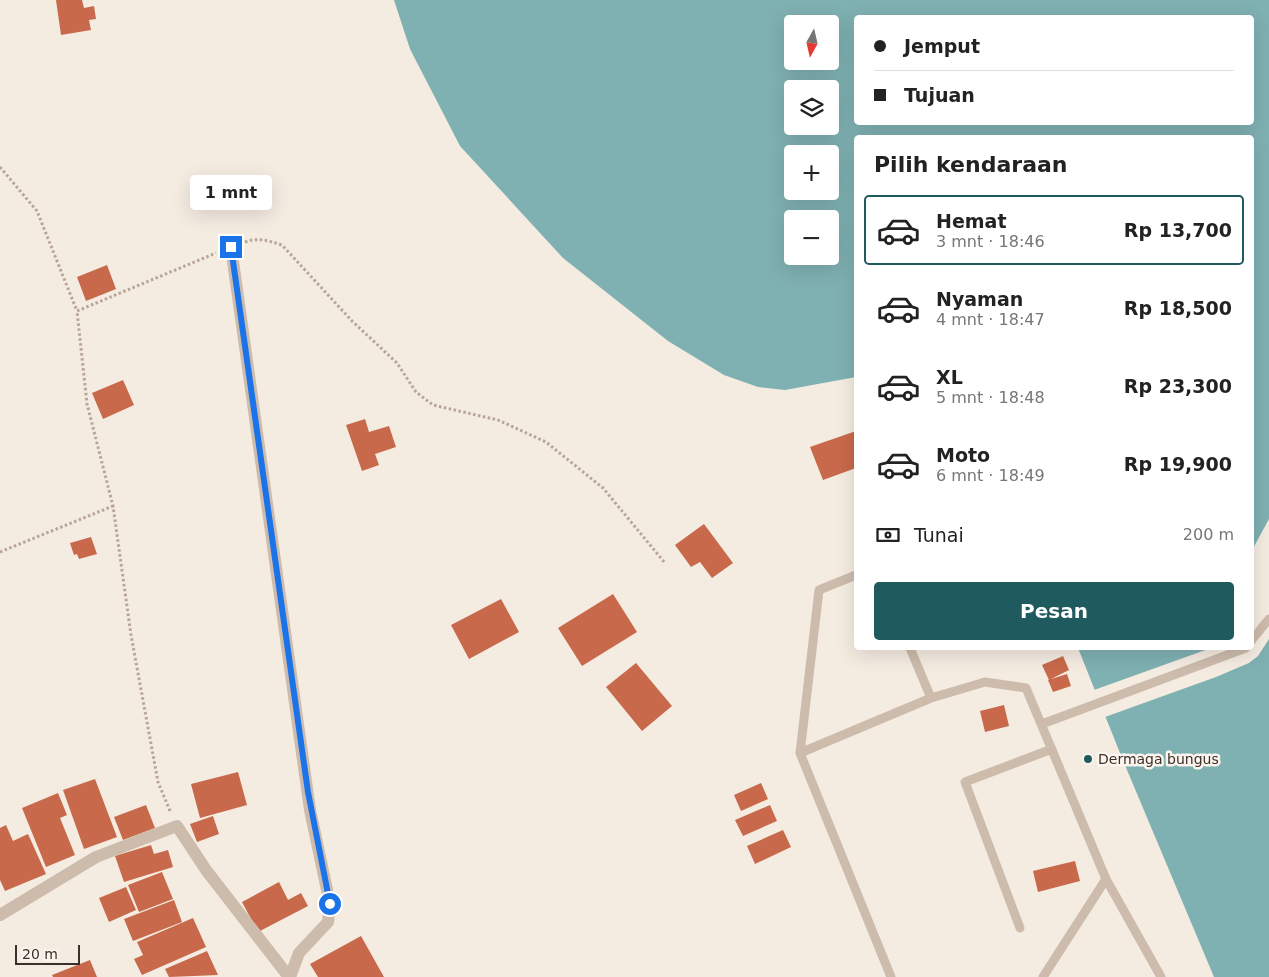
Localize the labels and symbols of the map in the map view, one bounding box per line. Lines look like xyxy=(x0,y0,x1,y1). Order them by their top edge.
north arrow xyxy=(784,15,839,70)
callout: 1 mnt xyxy=(190,174,272,210)
route end xyxy=(220,236,242,258)
place label: Dermaga bungus xyxy=(1098,751,1219,767)
marker: Dermaga bungus xyxy=(1082,753,1094,765)
route start xyxy=(319,893,341,915)
scale bar xyxy=(15,942,80,965)

